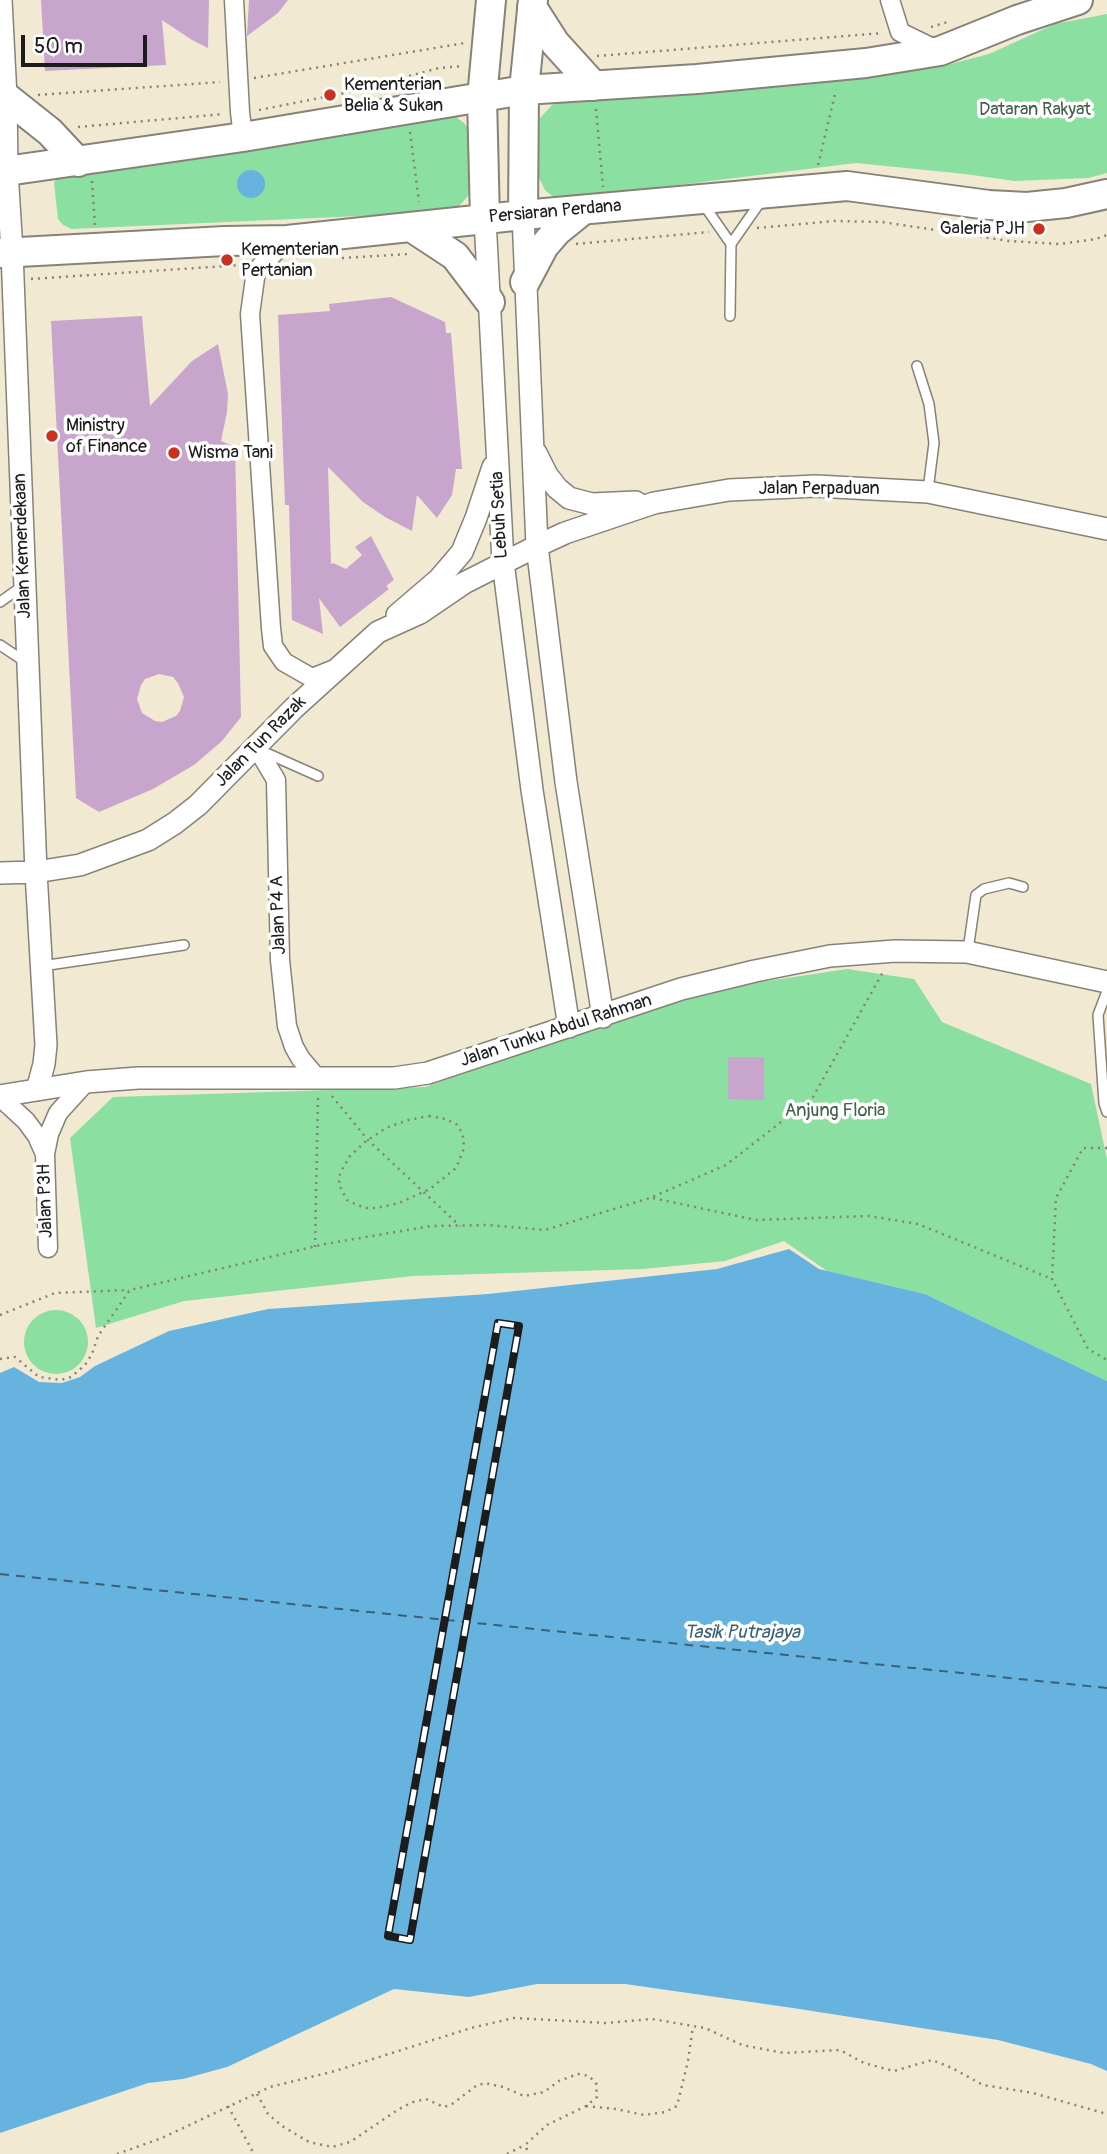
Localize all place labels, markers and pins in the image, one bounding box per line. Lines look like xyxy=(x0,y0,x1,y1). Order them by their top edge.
place label: Kementerian Belia & Sukan xyxy=(344,74,443,116)
marker: Kementerian Belia & Sukan xyxy=(322,87,338,103)
place label: Galeria PJH xyxy=(940,218,1025,240)
marker: Galeria PJH xyxy=(1031,221,1047,237)
place label: Kementerian Pertanian xyxy=(241,239,339,282)
marker: Kementerian Pertanian xyxy=(219,252,235,268)
place label: Ministry of Finance xyxy=(66,415,147,458)
marker: Ministry of Finance xyxy=(44,428,60,444)
place label: Wisma Tani xyxy=(188,442,273,464)
marker: Wisma Tani xyxy=(166,445,182,461)

